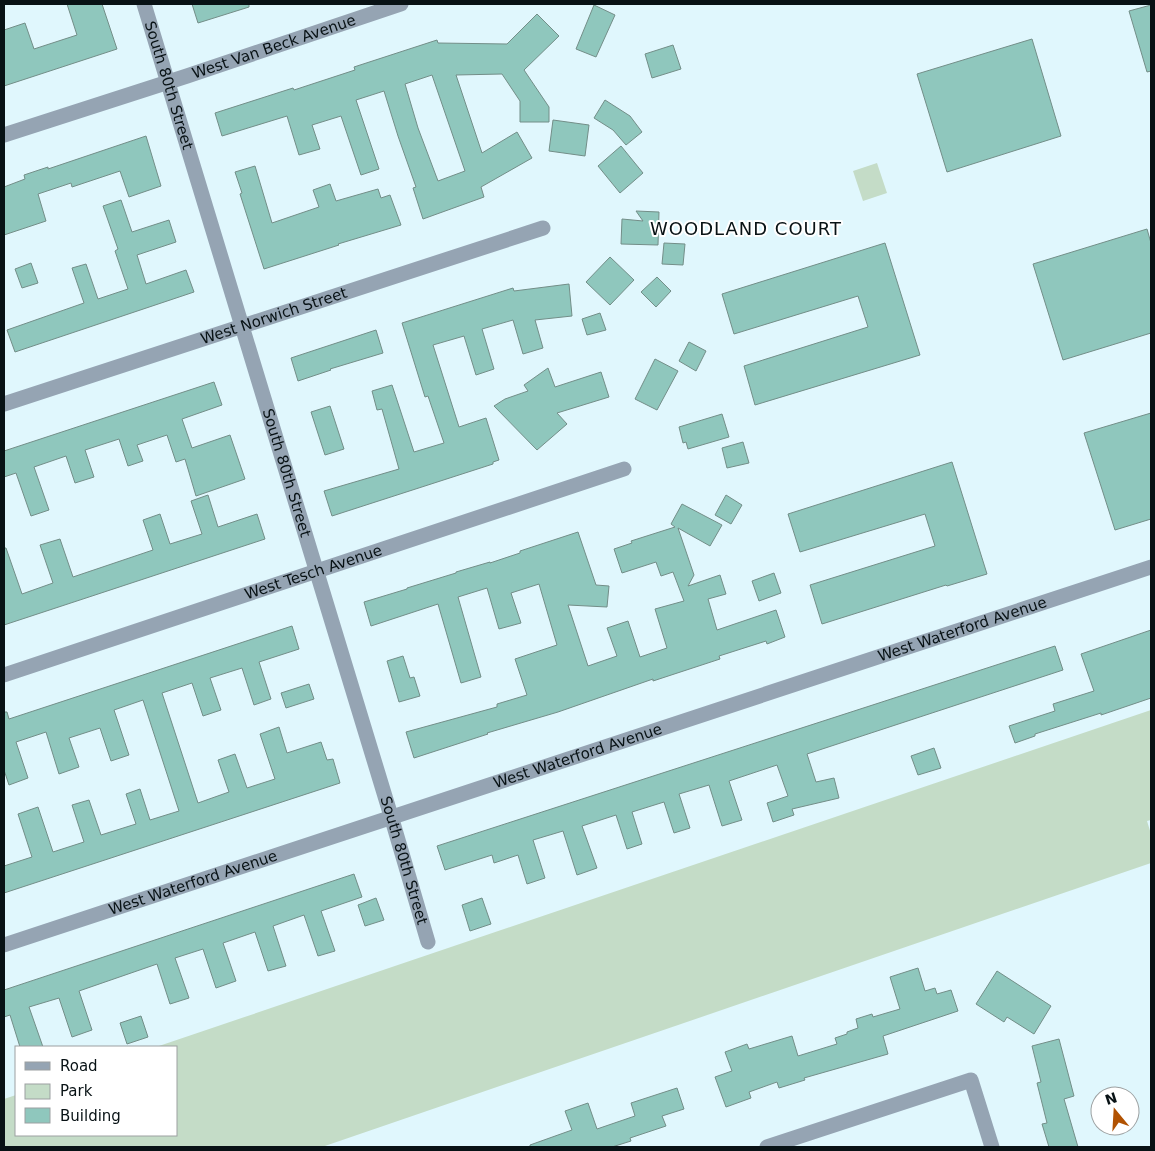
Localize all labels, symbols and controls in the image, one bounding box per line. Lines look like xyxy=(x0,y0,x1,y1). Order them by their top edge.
street label: West Van Beck Avenue xyxy=(190,11,358,83)
street label: South 80th Street xyxy=(141,19,197,152)
district label: WOODLAND COURT xyxy=(650,218,842,239)
street label: West Norwich Street xyxy=(199,284,350,348)
street label: South 80th Street xyxy=(259,406,315,539)
street label: West Tesch Avenue xyxy=(242,541,384,603)
street label: West Waterford Avenue xyxy=(876,593,1049,665)
street label: West Waterford Avenue xyxy=(491,720,664,792)
street label: South 80th Street xyxy=(376,794,431,927)
street label: West Waterford Avenue xyxy=(106,847,280,919)
legend xyxy=(15,1046,178,1136)
text: Road xyxy=(60,1057,98,1075)
text: Park xyxy=(60,1082,93,1100)
north arrow xyxy=(1090,1086,1140,1136)
text: N xyxy=(1103,1089,1119,1108)
text: Building xyxy=(60,1107,121,1125)

